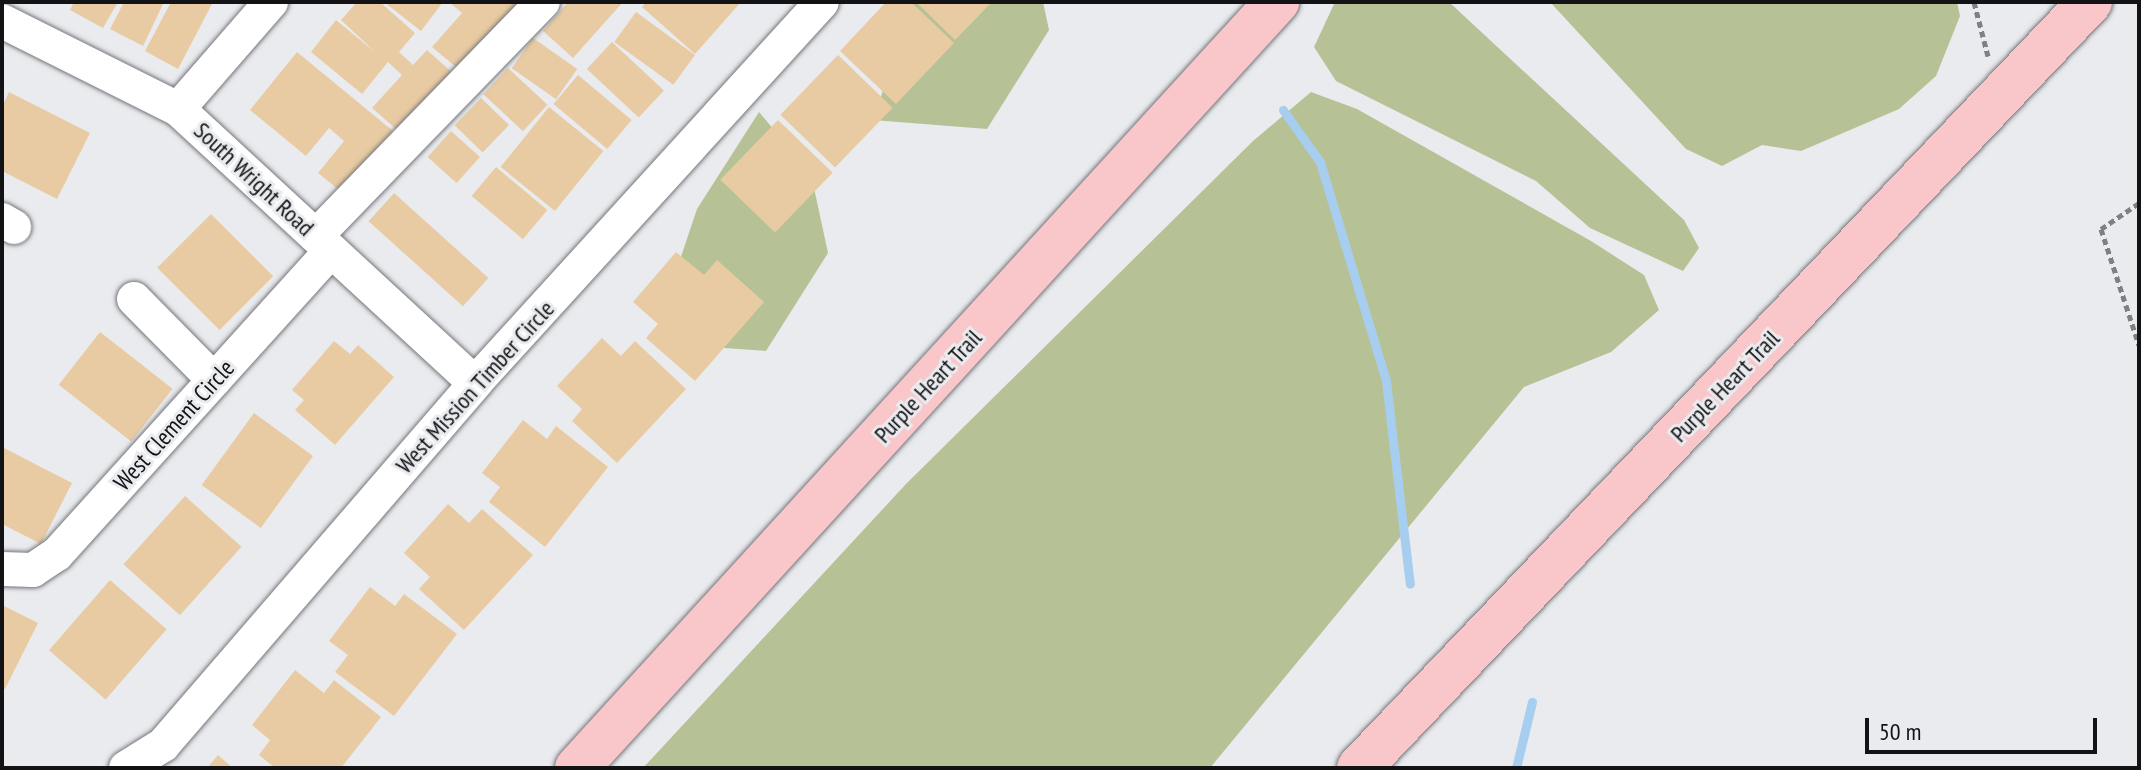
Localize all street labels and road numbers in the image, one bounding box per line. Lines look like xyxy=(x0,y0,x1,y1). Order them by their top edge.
street label: South Wright Road xyxy=(188,116,320,242)
street label: West Mission Timber Circle xyxy=(390,294,560,480)
street label: Purple Heart Trail xyxy=(868,323,988,449)
street label: Purple Heart Trail xyxy=(1664,324,1786,448)
street label: West Clement Circle xyxy=(108,354,240,496)

